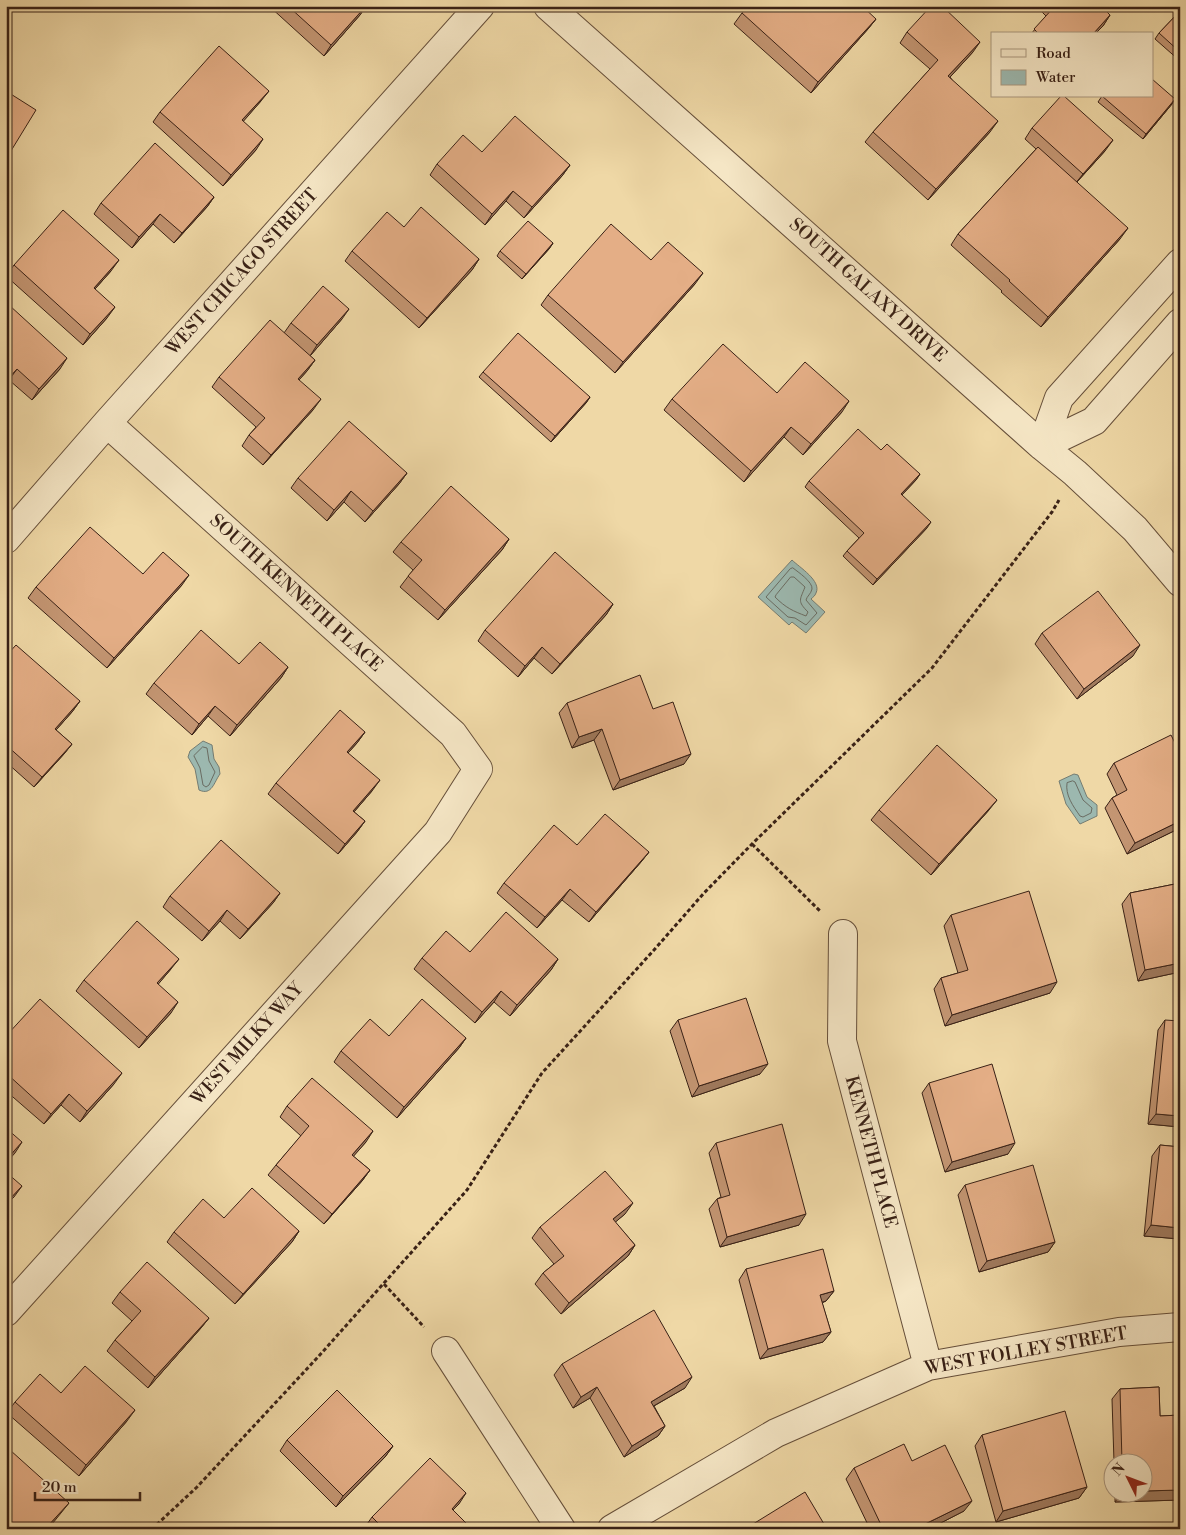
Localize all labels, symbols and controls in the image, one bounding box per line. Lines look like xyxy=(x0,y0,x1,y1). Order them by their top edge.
legend xyxy=(991,32,1154,98)
text: Road xyxy=(1036,44,1071,63)
text: Water xyxy=(1035,68,1076,87)
street label: WEST CHICAGO STREET xyxy=(160,183,323,361)
street label: SOUTH GALAXY DRIVE xyxy=(784,213,952,367)
street label: SOUTH KENNETH PLACE xyxy=(205,509,387,677)
street label: WEST MILKY WAY xyxy=(185,977,309,1111)
street label: KENNETH PLACE xyxy=(840,1073,902,1231)
street label: WEST FOLLEY STREET xyxy=(922,1322,1130,1380)
north arrow xyxy=(1104,1452,1154,1502)
text: N xyxy=(1109,1460,1129,1480)
scale bar xyxy=(35,1470,140,1502)
text: 20 m xyxy=(42,1478,77,1497)

